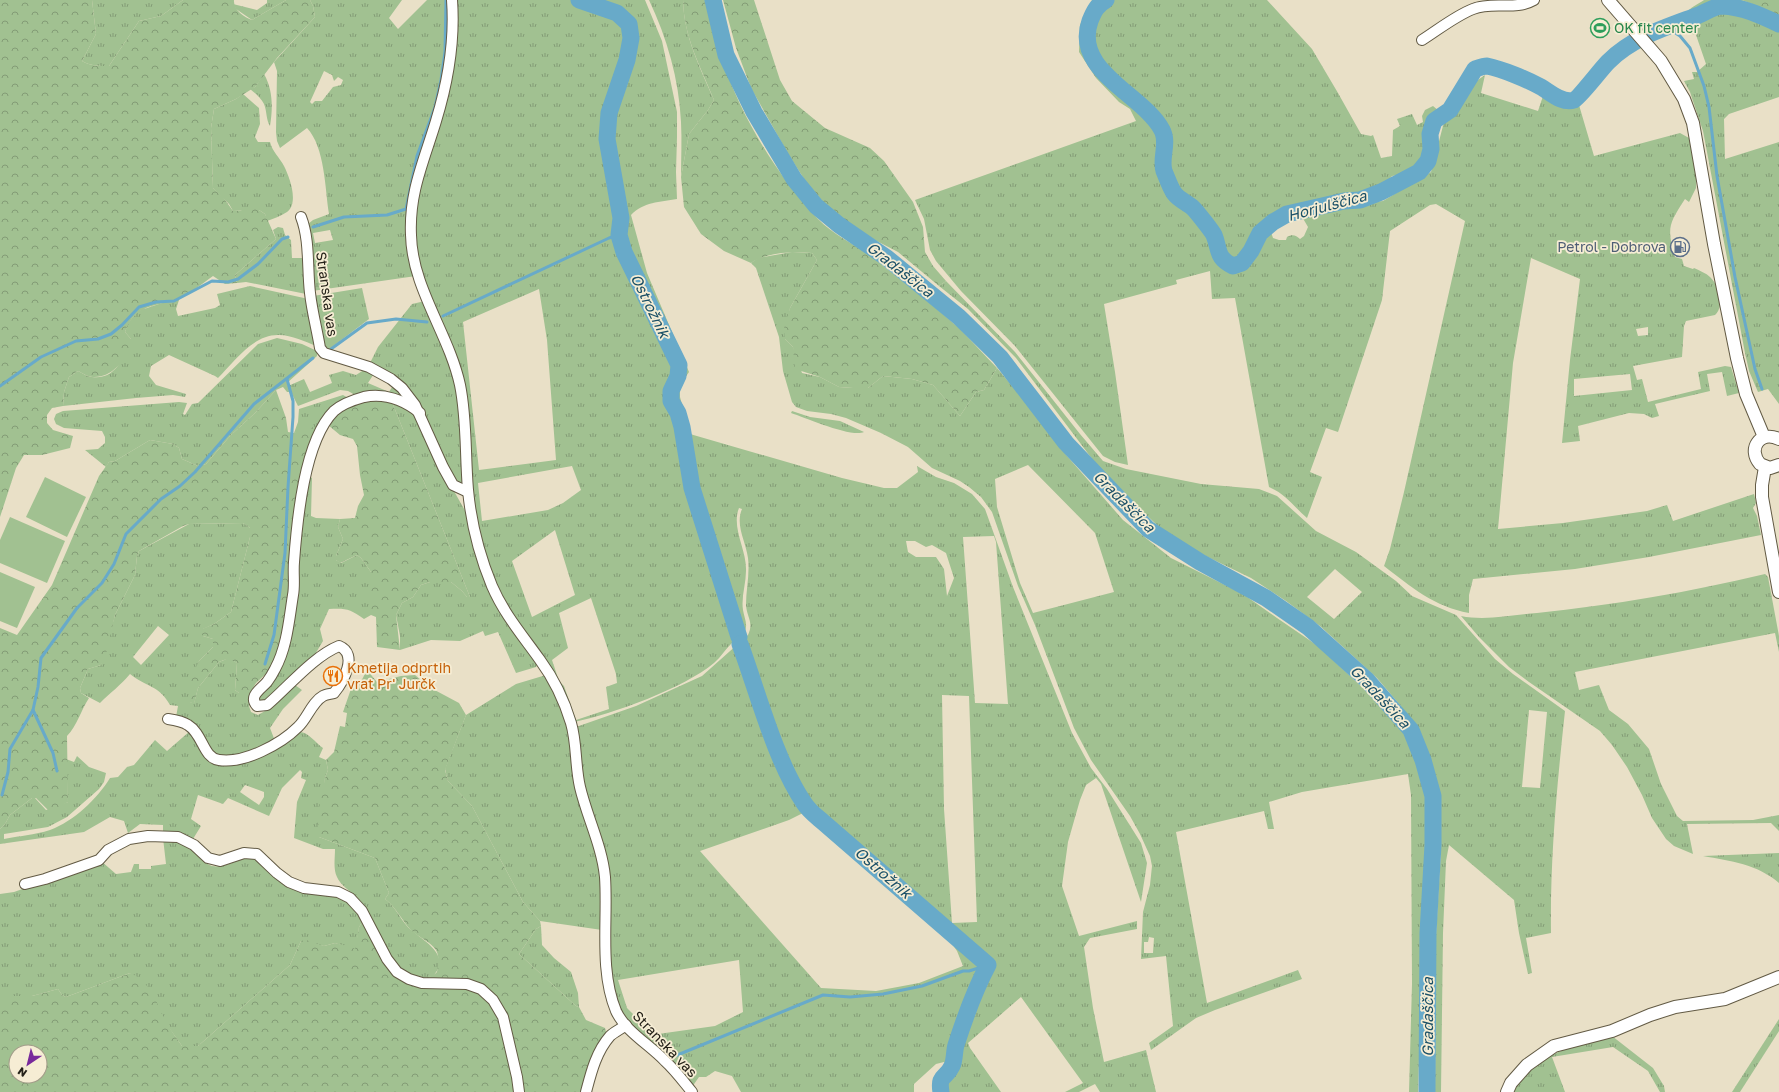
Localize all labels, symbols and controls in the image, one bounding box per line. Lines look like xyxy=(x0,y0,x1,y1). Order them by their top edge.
sports icon: OK fit center xyxy=(1589,17,1611,39)
place label: OK fit center xyxy=(1614,19,1699,36)
water label: Horjulščica xyxy=(1285,186,1369,225)
fuel station icon: Petrol - Dobrova xyxy=(1669,236,1691,258)
water label: Gradaščica xyxy=(864,238,938,301)
place label: Petrol - Dobrova xyxy=(1557,238,1666,255)
street label: Stranska vas xyxy=(313,250,342,337)
water label: Ostrožnik xyxy=(628,271,675,342)
water label: Gradaščica xyxy=(1090,467,1159,536)
place label: Kmetija odprtih vrat Pr' Jurčk xyxy=(347,659,451,692)
water label: Gradaščica xyxy=(1347,661,1415,732)
restaurant icon: Kmetija odprtih vrat Pr' Jurčk xyxy=(322,665,344,687)
water label: Ostrožnik xyxy=(852,843,917,903)
water label: Gradaščica xyxy=(1418,977,1436,1057)
street label: Stranska vas xyxy=(630,1007,701,1080)
north arrow xyxy=(8,1044,48,1084)
text: N xyxy=(15,1065,29,1080)

